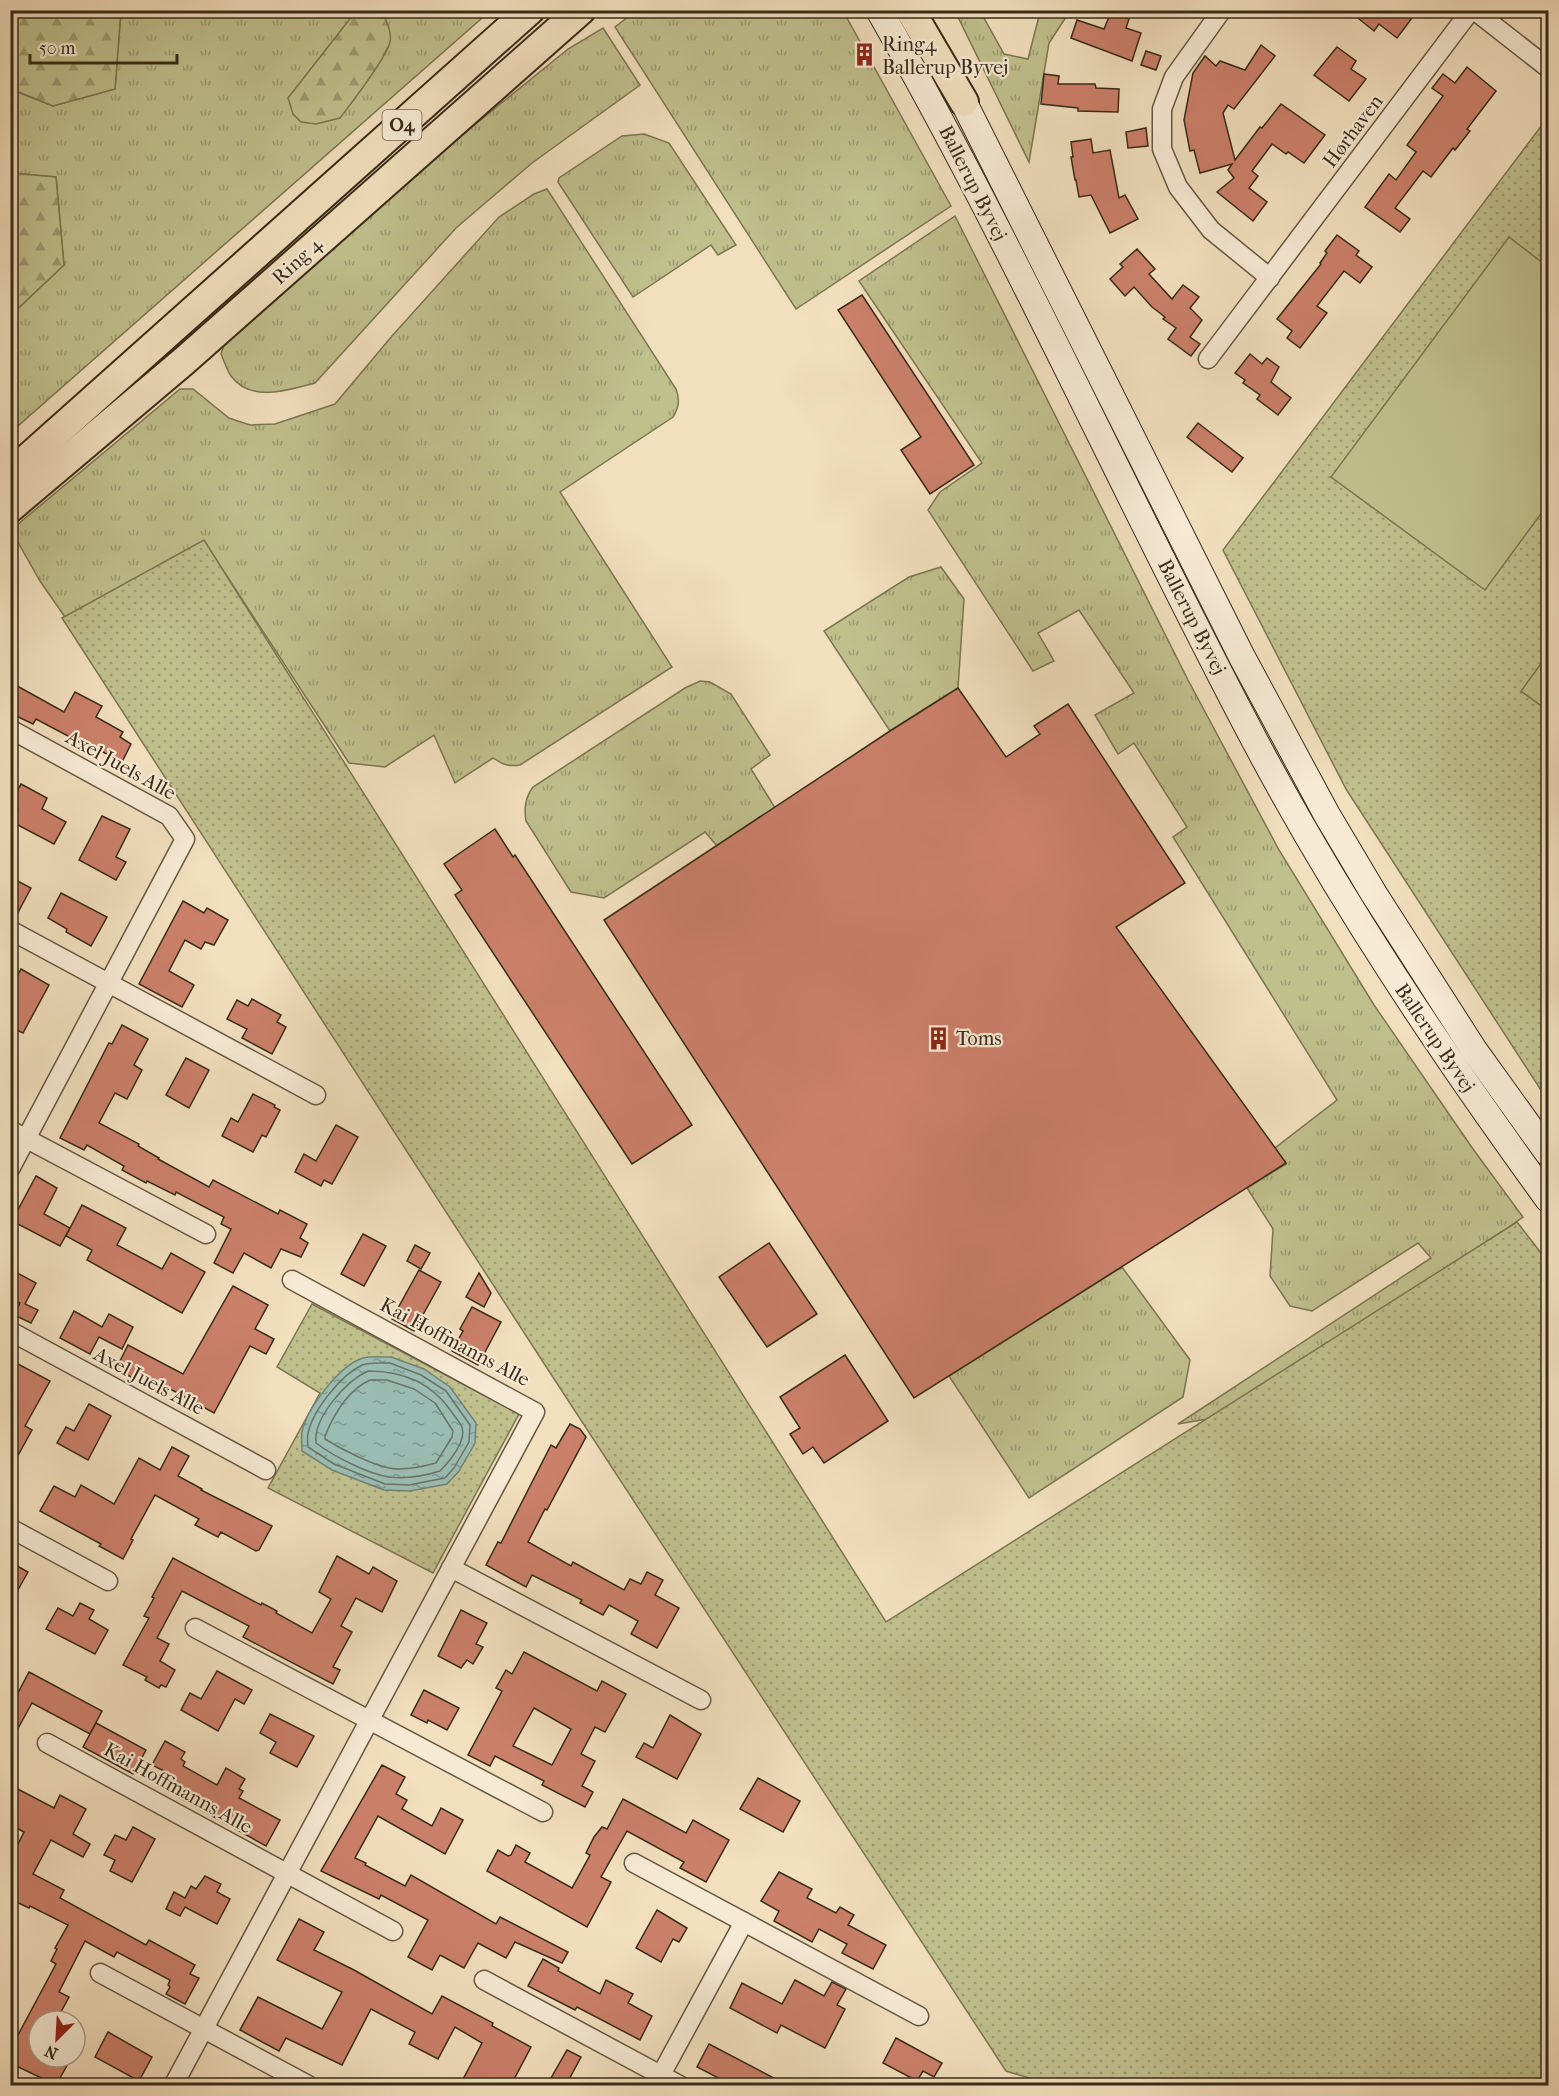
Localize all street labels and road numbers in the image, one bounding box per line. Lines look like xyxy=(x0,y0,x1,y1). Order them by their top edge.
street label: Hørhaven xyxy=(1318,90,1388,172)
road number: O4 xyxy=(382,110,422,140)
street label: Ballerup Byvej xyxy=(934,121,1012,245)
street label: Ring 4 xyxy=(267,232,327,289)
street label: Ballerup Byvej xyxy=(1153,555,1231,679)
street label: Axel Juels Alle xyxy=(61,725,180,805)
street label: Ballerup Byvej xyxy=(1390,979,1480,1097)
street label: Kai Hoffmanns Alle xyxy=(376,1293,534,1391)
street label: Axel Juels Alle xyxy=(89,1342,208,1420)
street label: Kai Hoffmanns Alle xyxy=(100,1738,256,1838)

